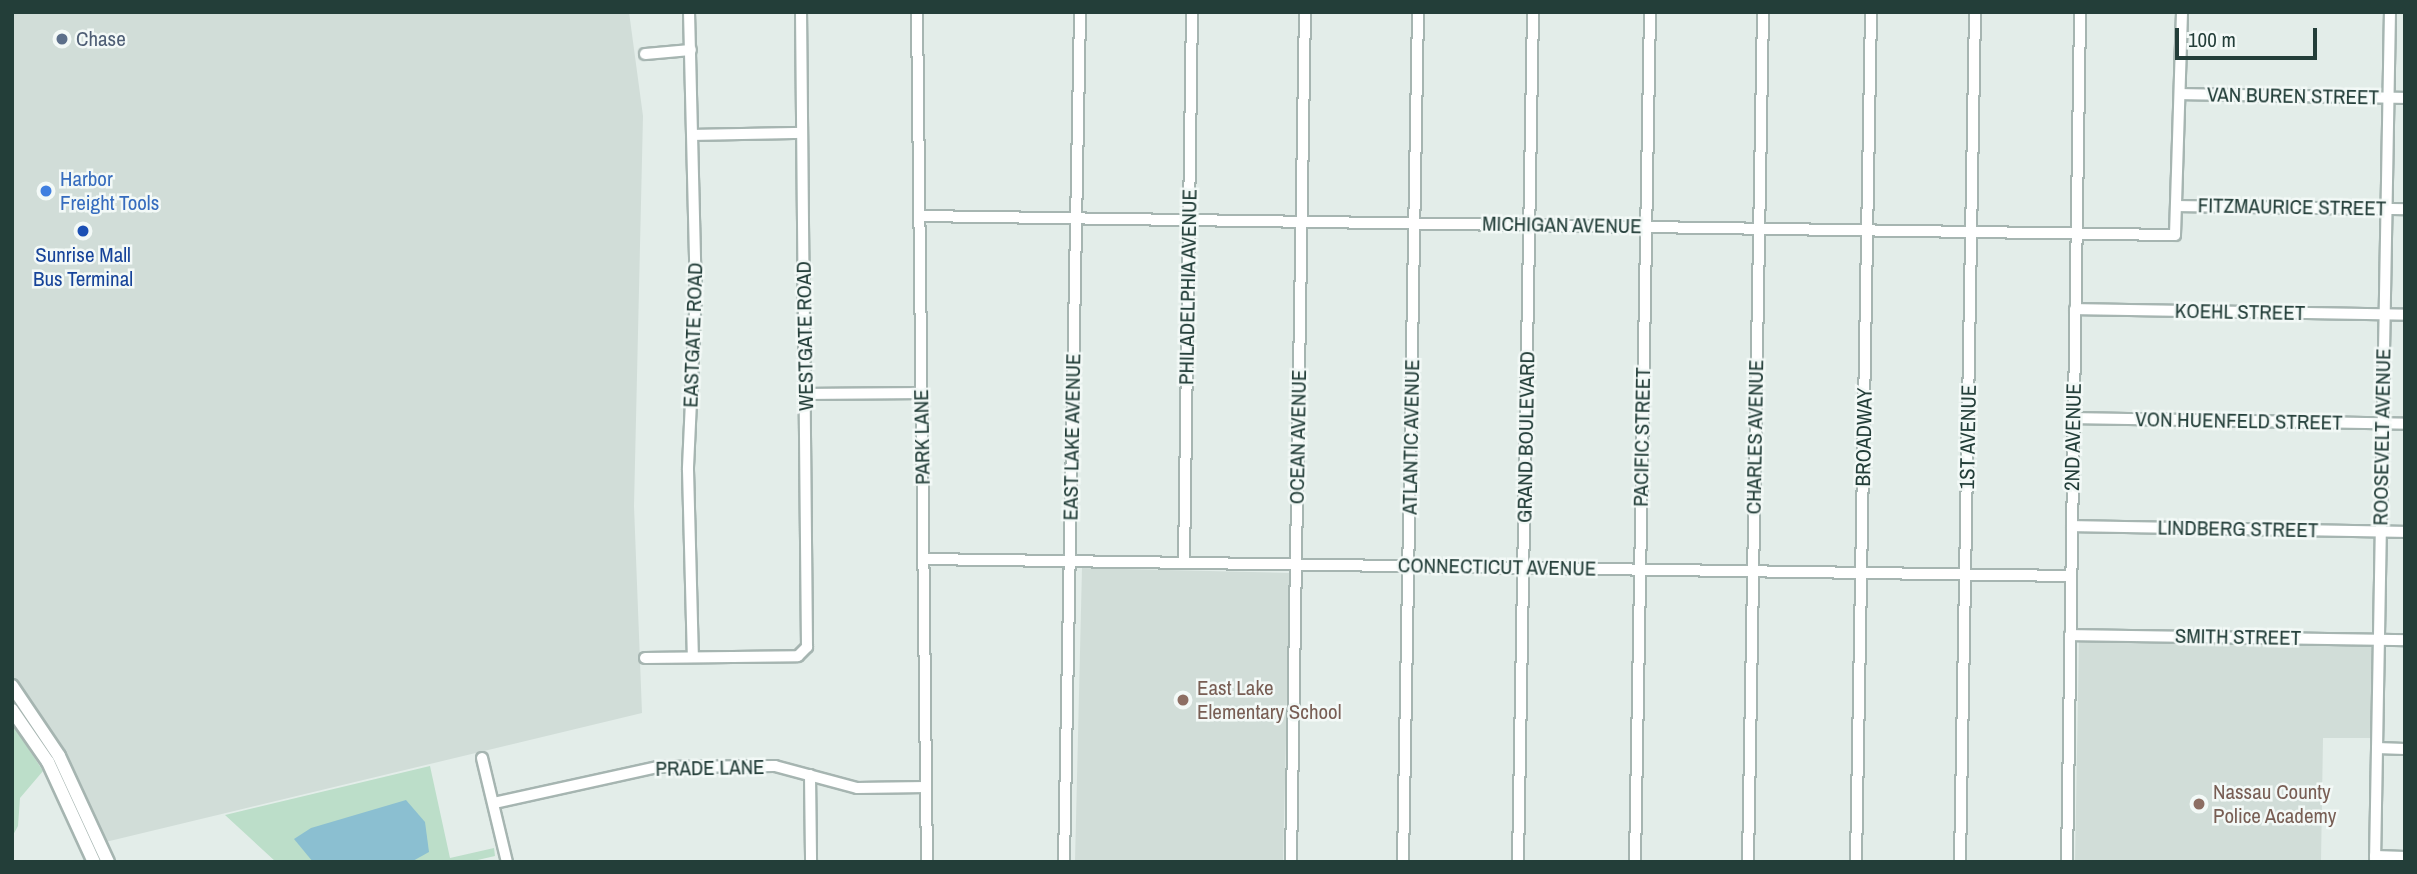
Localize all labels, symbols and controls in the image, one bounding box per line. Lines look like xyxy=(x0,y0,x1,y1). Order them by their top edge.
scale bar xyxy=(2179,14,2321,58)
text: 100 m xyxy=(2188,25,2236,54)
place label: Chase xyxy=(76,26,126,52)
marker: Chase xyxy=(54,31,70,47)
street label: VAN BUREN STREET xyxy=(2207,82,2379,110)
place label: Harbor Freight Tools xyxy=(60,166,160,216)
marker: Harbor Freight Tools xyxy=(38,183,54,199)
street label: PHILADELPHIA AVENUE xyxy=(1174,188,1202,386)
street label: FITZMAURICE STREET xyxy=(2198,193,2386,221)
street label: MICHIGAN AVENUE xyxy=(1482,211,1642,239)
marker: Sunrise Mall Bus Terminal xyxy=(75,223,91,239)
place label: Sunrise Mall Bus Terminal xyxy=(33,242,133,292)
street label: WESTGATE ROAD xyxy=(791,261,819,411)
street label: EASTGATE ROAD xyxy=(678,262,708,408)
street label: KOEHL STREET xyxy=(2174,298,2306,326)
street label: ROOSEVELT AVENUE xyxy=(2368,348,2396,526)
street label: GRAND BOULEVARD xyxy=(1512,351,1540,523)
street label: EAST LAKE AVENUE xyxy=(1058,353,1086,521)
street label: ATLANTIC AVENUE xyxy=(1397,359,1425,515)
street label: CHARLES AVENUE xyxy=(1741,359,1769,515)
street label: PACIFIC STREET xyxy=(1628,367,1656,507)
street label: OCEAN AVENUE xyxy=(1284,369,1312,505)
street label: 2ND AVENUE xyxy=(2059,382,2087,492)
street label: 1ST AVENUE xyxy=(1954,384,1982,490)
street label: BROADWAY xyxy=(1851,388,1877,486)
street label: PARK LANE xyxy=(909,389,935,485)
street label: VON HUENFELD STREET xyxy=(2135,407,2343,435)
street label: LINDBERG STREET xyxy=(2157,515,2319,543)
street label: CONNECTICUT AVENUE xyxy=(1397,553,1597,581)
street label: SMITH STREET xyxy=(2175,623,2301,651)
place label: East Lake Elementary School xyxy=(1197,675,1342,725)
marker: East Lake Elementary School xyxy=(1175,692,1191,708)
street label: PRADE LANE xyxy=(655,754,765,782)
place label: Nassau County Police Academy xyxy=(2213,779,2337,829)
marker: Nassau County Police Academy xyxy=(2191,796,2207,812)

